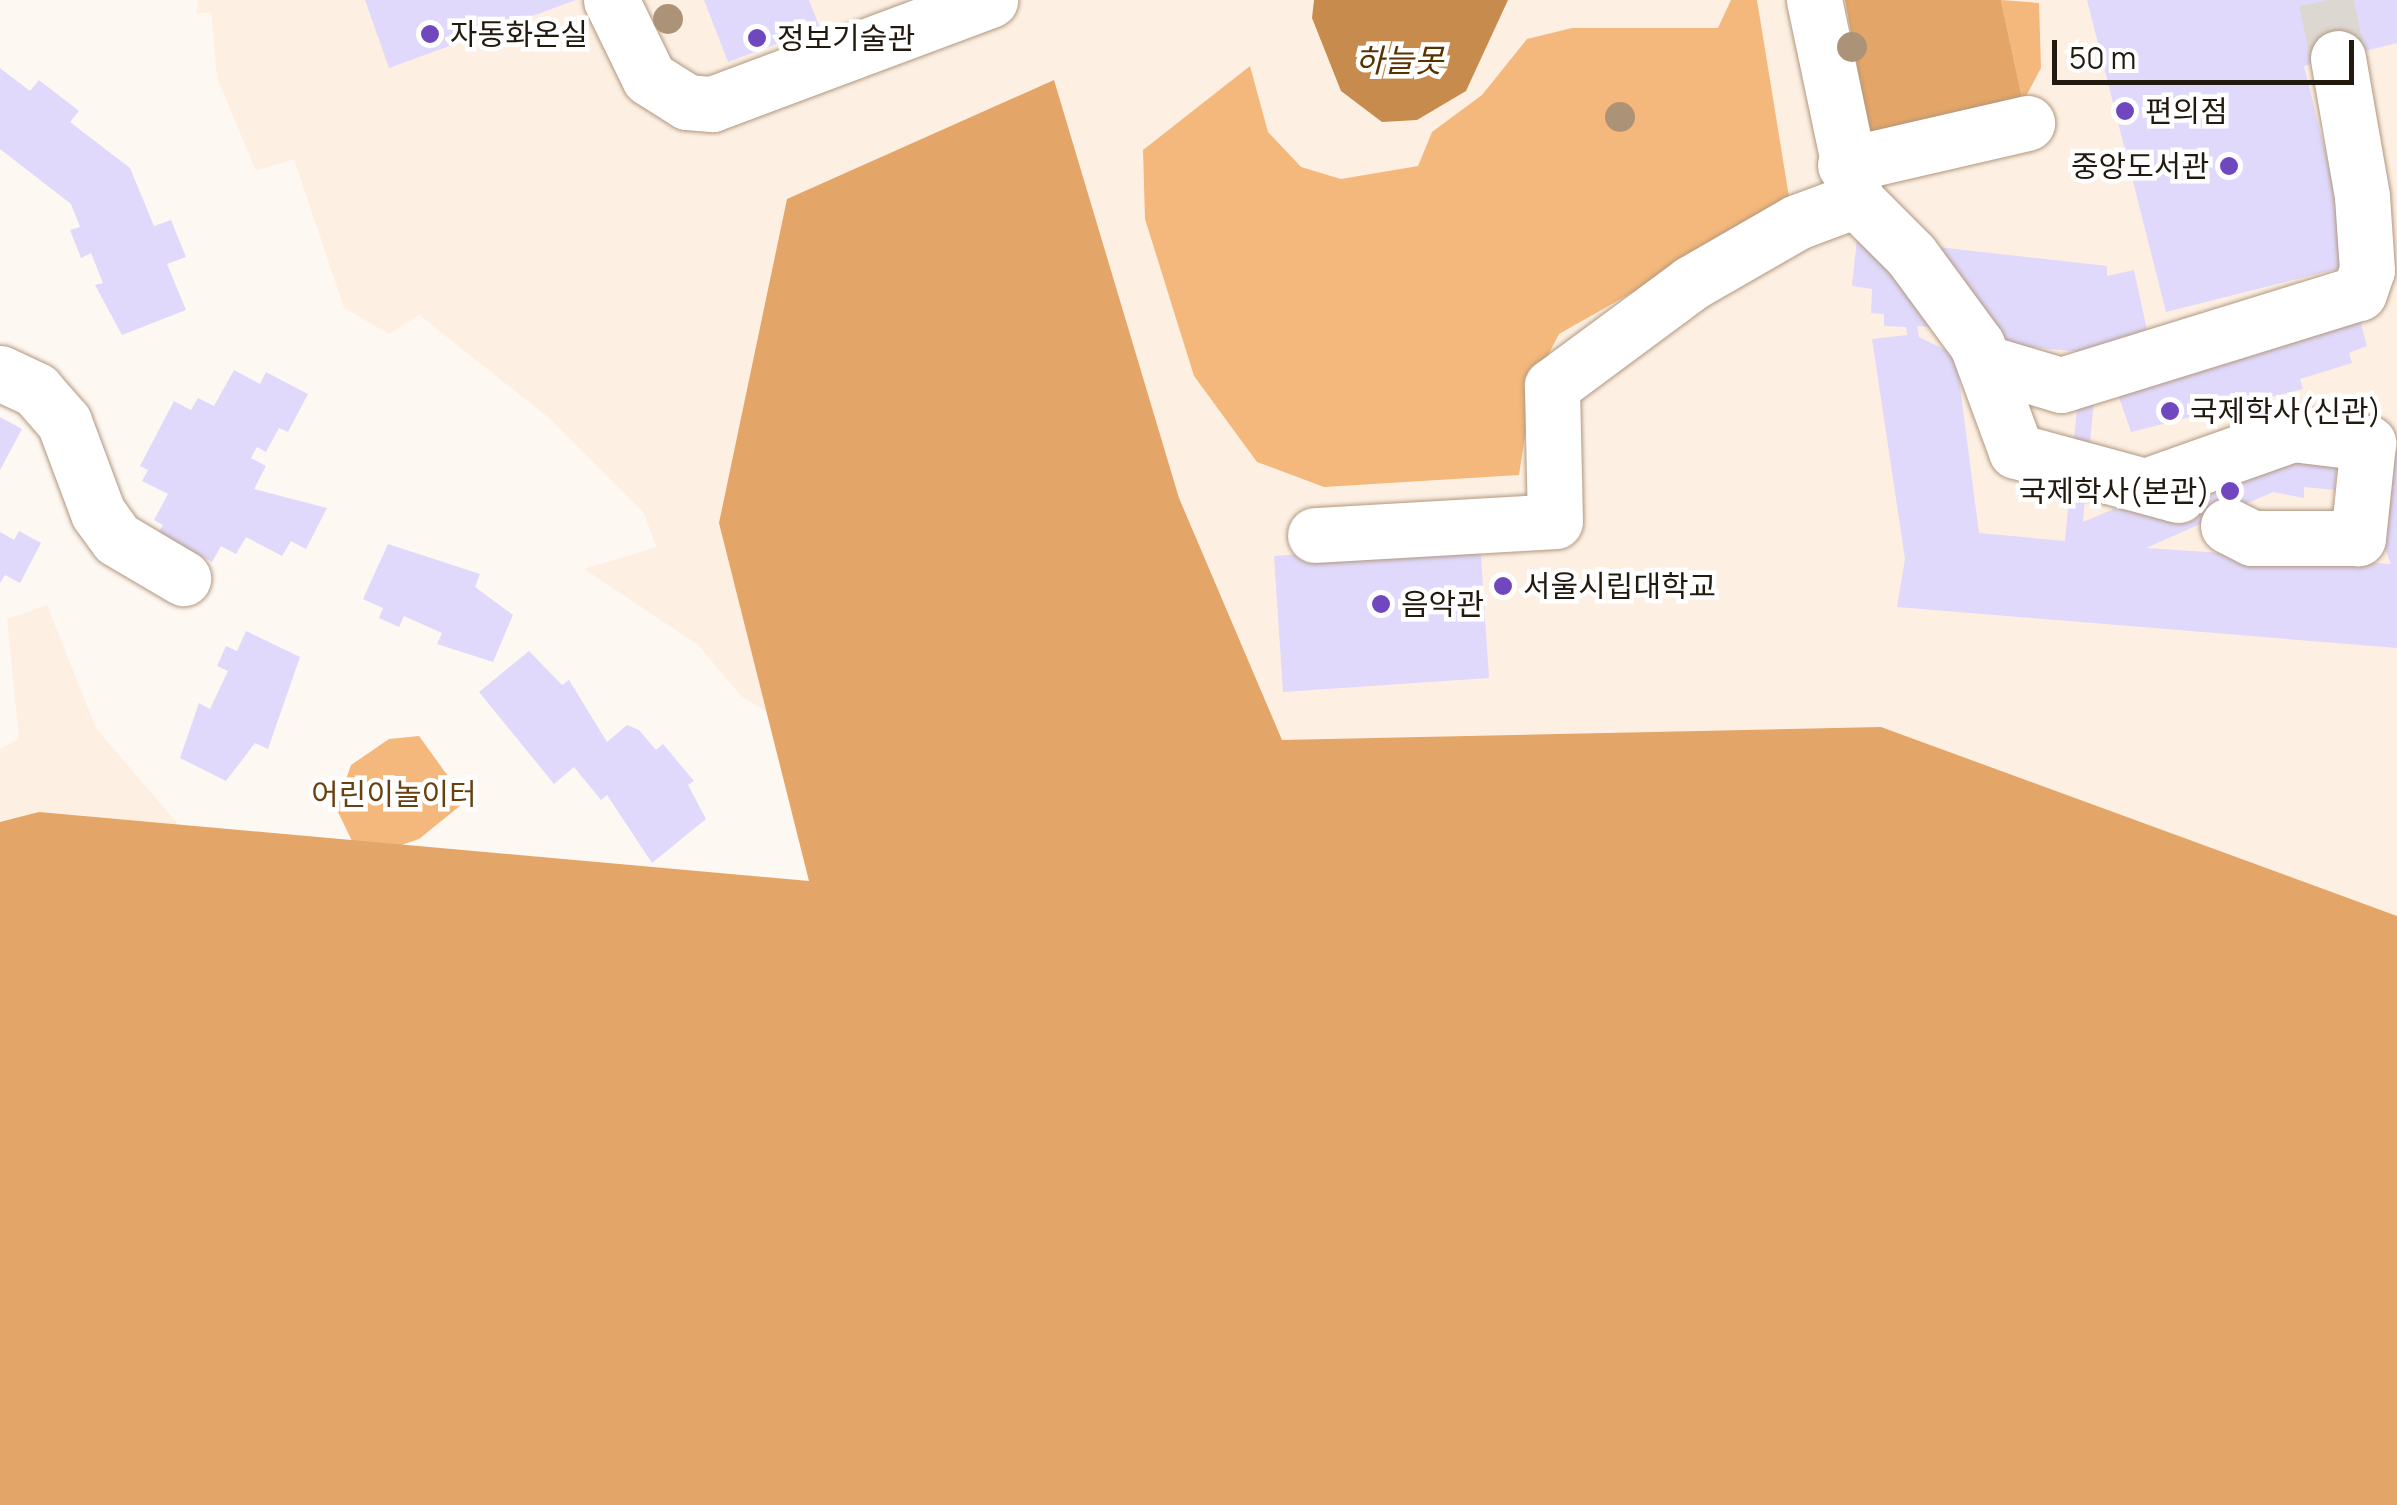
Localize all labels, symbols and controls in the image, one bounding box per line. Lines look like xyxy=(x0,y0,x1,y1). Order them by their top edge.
place label: 자동화온실 xyxy=(450,16,588,52)
place label: 정보기술관 xyxy=(777,20,915,56)
scale bar xyxy=(2057,20,2360,82)
marker: 자동화온실 xyxy=(419,23,441,45)
marker: 정보기술관 xyxy=(746,27,768,49)
text: 50 m xyxy=(2069,37,2136,78)
water label: 하늘못 xyxy=(1355,41,1443,79)
place label: 편의점 xyxy=(2145,93,2228,129)
marker: 편의점 xyxy=(2114,100,2136,122)
place label: 중앙도서관 xyxy=(2071,148,2209,184)
marker: 중앙도서관 xyxy=(2218,155,2240,177)
place label: 국제학사(신관) xyxy=(2190,393,2381,429)
marker: 국제학사(신관) xyxy=(2159,400,2181,422)
place label: 국제학사(본관) xyxy=(2019,473,2210,509)
marker: 국제학사(본관) xyxy=(2219,480,2241,502)
place label: 서울시립대학교 xyxy=(1523,568,1716,604)
marker: 서울시립대학교 xyxy=(1492,575,1514,597)
place label: 음악관 xyxy=(1401,586,1484,622)
marker: 음악관 xyxy=(1370,593,1392,615)
park label: 어린이놀이터 xyxy=(311,776,477,812)

